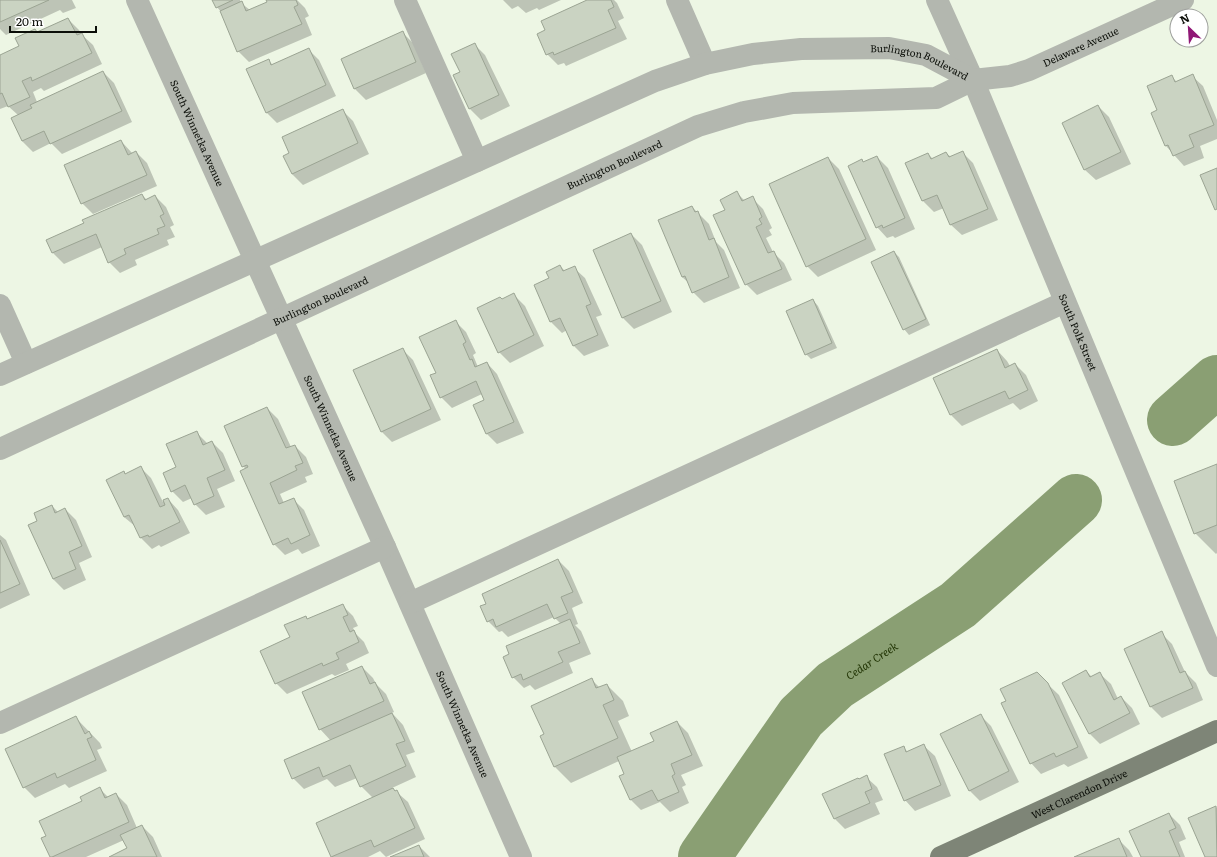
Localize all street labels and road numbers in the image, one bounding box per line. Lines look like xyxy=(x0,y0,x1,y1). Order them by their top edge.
street label: Delaware Avenue xyxy=(1040,22,1121,70)
street label: Burlington Boulevard xyxy=(870,40,971,83)
street label: South Winnetka Avenue xyxy=(167,77,228,188)
street label: Burlington Boulevard xyxy=(564,136,664,193)
street label: Burlington Boulevard xyxy=(270,272,370,329)
street label: South Polk Street xyxy=(1056,291,1101,373)
street label: South Winnetka Avenue xyxy=(301,372,362,484)
street label: South Winnetka Avenue xyxy=(433,668,493,780)
street label: West Clarendon Drive xyxy=(1029,765,1130,822)

